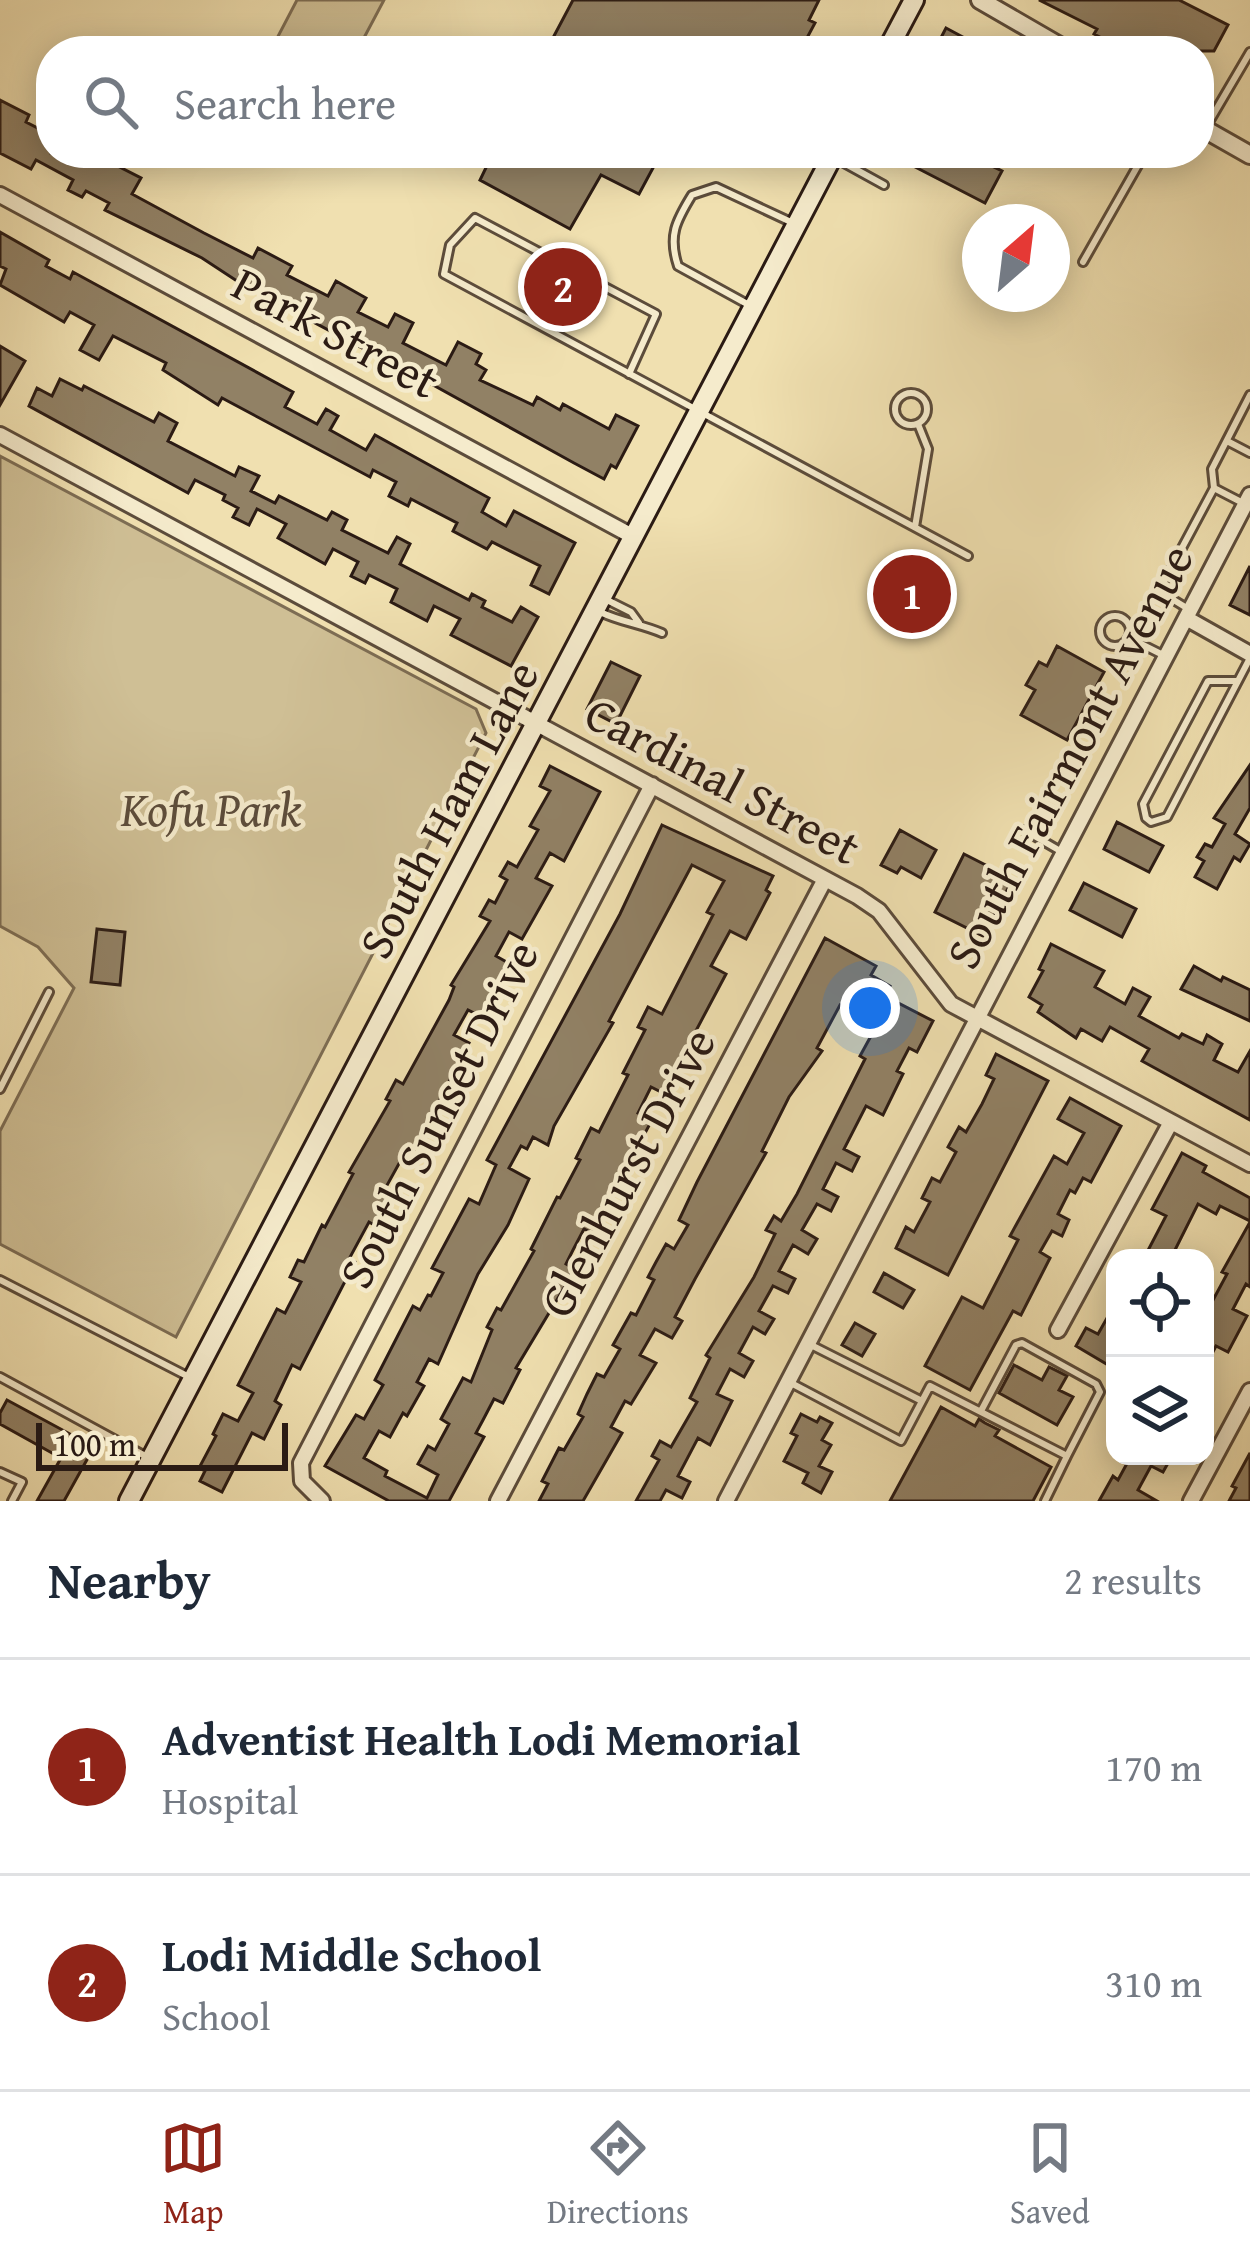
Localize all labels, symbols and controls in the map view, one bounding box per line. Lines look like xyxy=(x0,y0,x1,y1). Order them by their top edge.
search box xyxy=(36,36,1214,168)
icon: search xyxy=(78,69,144,135)
text: Search here xyxy=(174,70,396,135)
north arrow xyxy=(962,204,1070,312)
pin: 2 xyxy=(524,242,602,332)
street label: Park Street xyxy=(220,247,452,416)
street label: South Fairmont Avenue xyxy=(927,531,1211,981)
pin: 1 xyxy=(873,549,951,639)
street label: South Ham Lane xyxy=(339,647,556,970)
street label: Cardinal Street xyxy=(573,677,873,882)
park label: Kofu Park xyxy=(120,773,302,844)
street label: South Sunset Drive xyxy=(319,928,556,1300)
your location xyxy=(840,978,900,1038)
street label: Glenhurst Drive xyxy=(521,1015,733,1329)
map controls xyxy=(1106,1249,1214,1465)
button: locate xyxy=(1106,1249,1214,1357)
button: layers xyxy=(1106,1357,1214,1465)
scale bar xyxy=(36,1417,288,1470)
text: 100 m xyxy=(54,1420,136,1468)
text: Nearby xyxy=(48,1542,211,1617)
text: 2 results xyxy=(1064,1551,1202,1608)
text: Adventist Health Lodi Memorial xyxy=(162,1706,800,1771)
text: 1 xyxy=(77,1738,97,1795)
text: 170 m xyxy=(1105,1738,1202,1795)
text: Hospital xyxy=(162,1771,298,1828)
text: Lodi Middle School xyxy=(162,1922,541,1987)
text: 2 xyxy=(77,1954,97,2011)
text: 310 m xyxy=(1105,1954,1202,2011)
text: School xyxy=(162,1987,270,2044)
tab: Map xyxy=(160,2115,226,2235)
tab: Directions xyxy=(547,2115,689,2235)
tab: Saved xyxy=(1010,2115,1090,2235)

